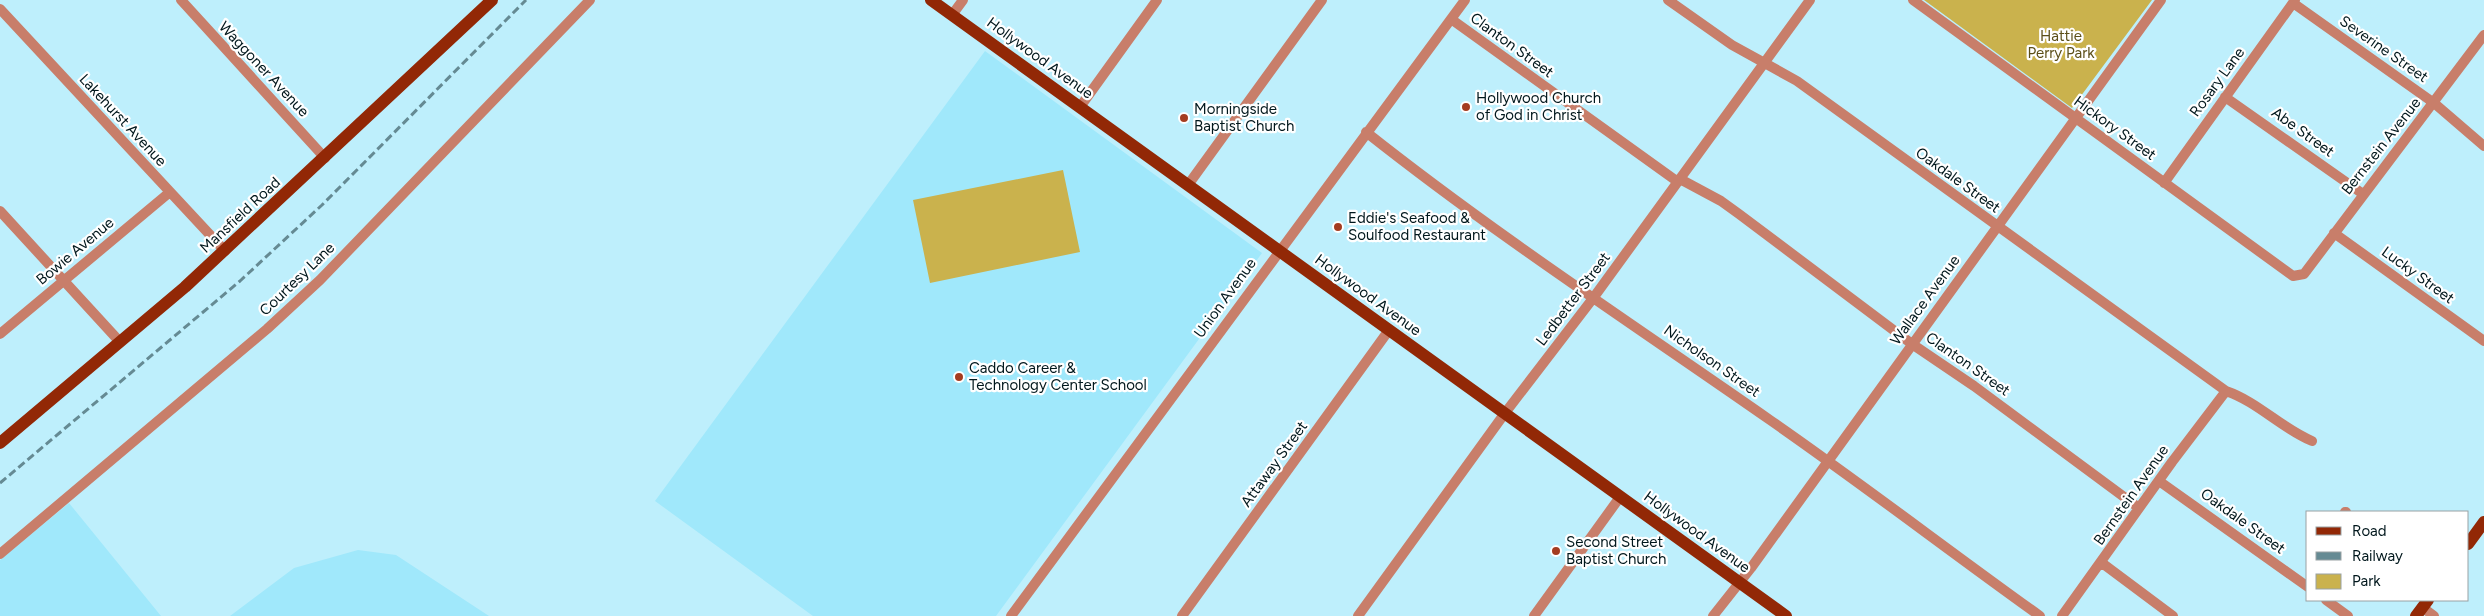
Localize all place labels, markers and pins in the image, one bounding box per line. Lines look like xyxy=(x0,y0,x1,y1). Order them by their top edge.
place label: Hollywood Church of God in Christ xyxy=(1476,89,1601,124)
place label: Morningside Baptist Church xyxy=(1194,100,1294,135)
marker: Hollywood Church of God in Christ xyxy=(1460,101,1472,113)
marker: Morningside Baptist Church xyxy=(1178,112,1190,124)
place label: Eddie's Seafood & Soulfood Restaurant xyxy=(1348,209,1486,244)
marker: Eddie's Seafood & Soulfood Restaurant xyxy=(1332,221,1344,233)
place label: Caddo Career & Technology Center School xyxy=(969,359,1147,394)
marker: Caddo Career & Technology Center School xyxy=(953,371,965,383)
place label: Second Street Baptist Church xyxy=(1566,533,1666,568)
marker: Second Street Baptist Church xyxy=(1550,545,1562,557)

